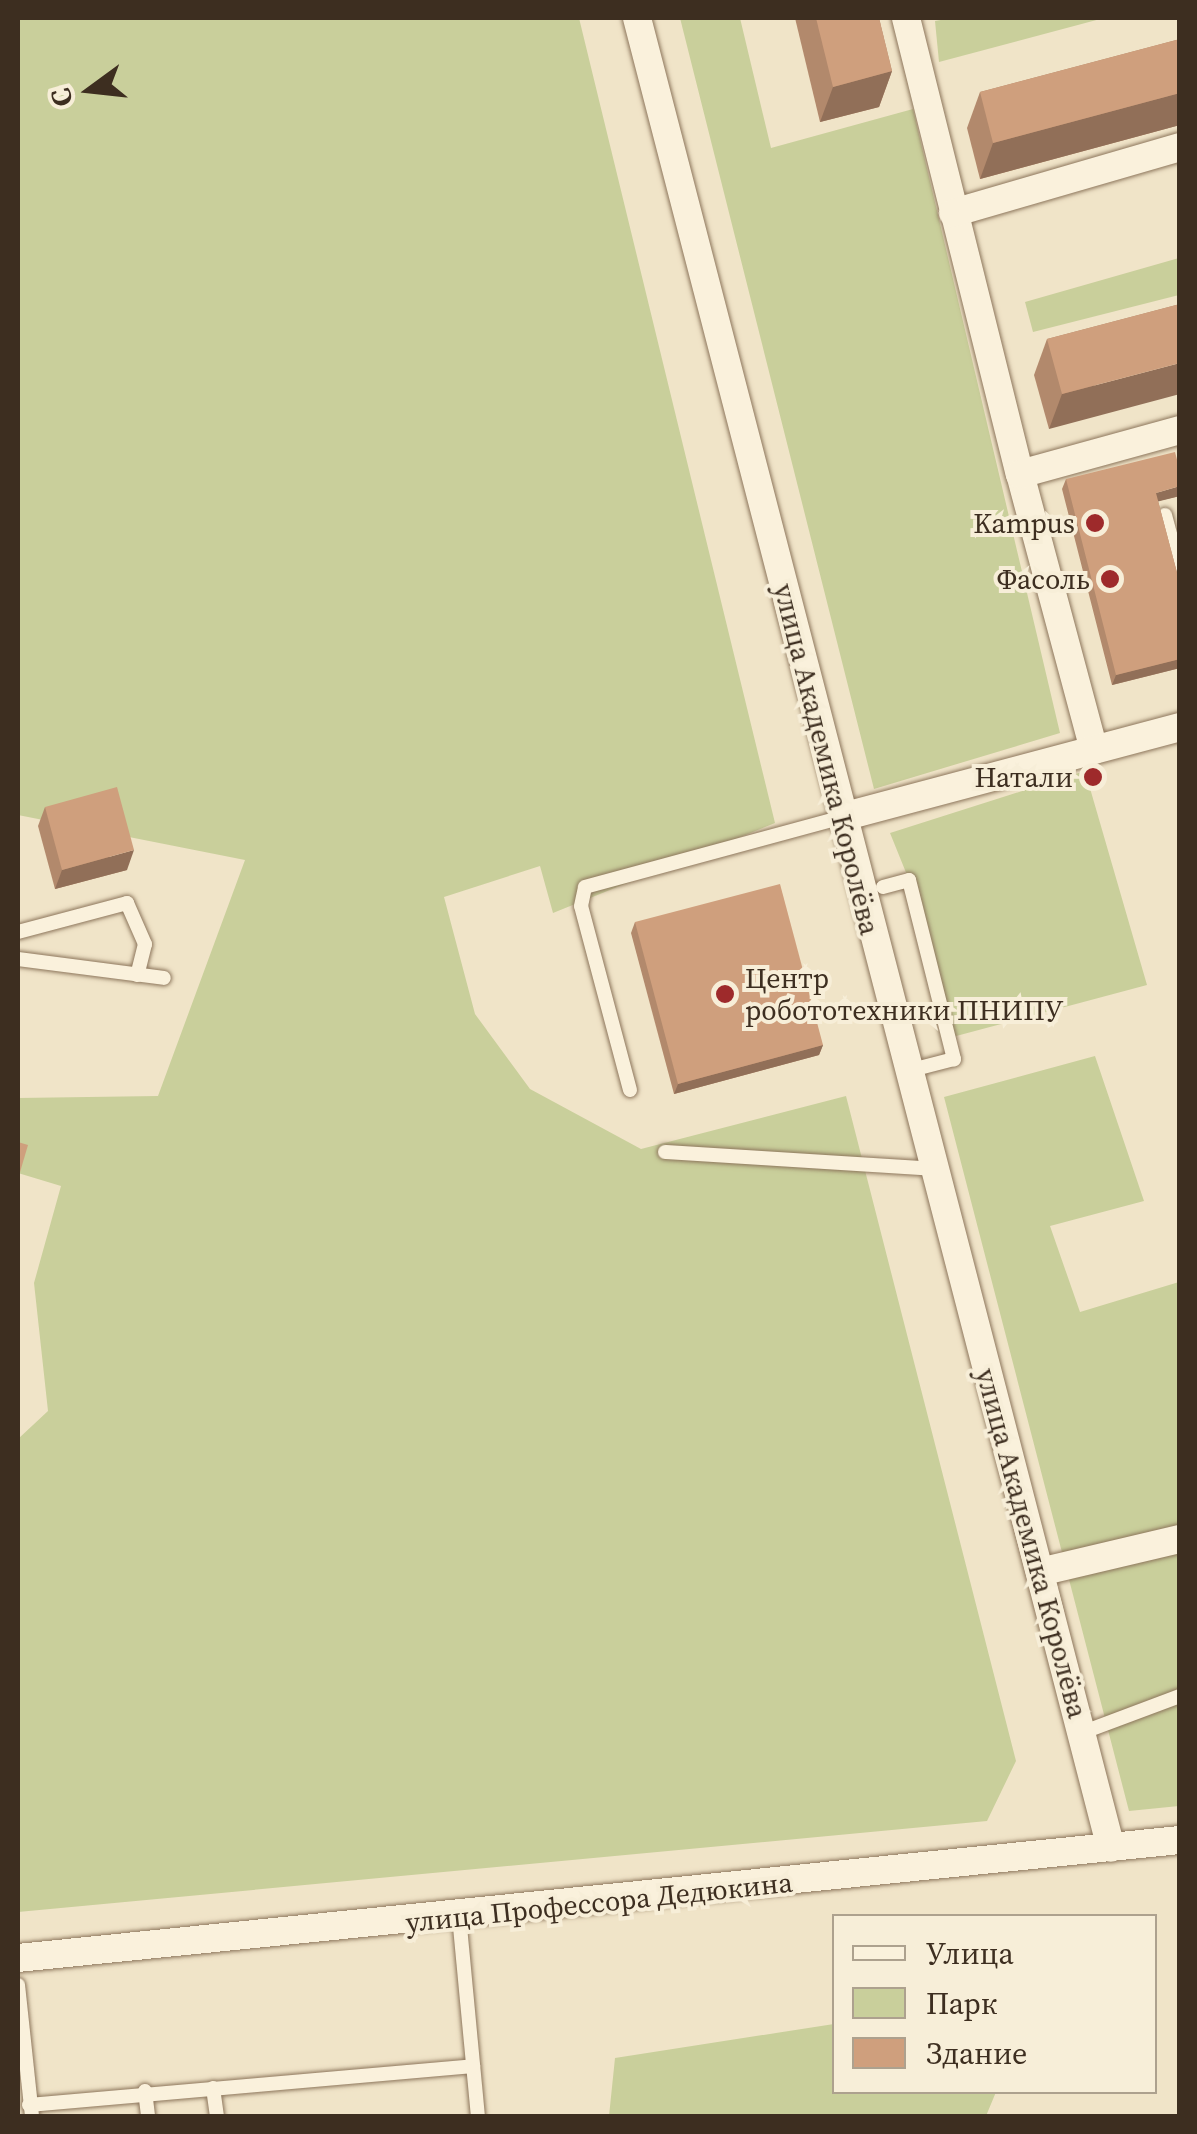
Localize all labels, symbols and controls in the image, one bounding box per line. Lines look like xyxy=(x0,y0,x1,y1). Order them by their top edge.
north arrow xyxy=(40,40,140,140)
text: С xyxy=(40,84,82,111)
place label: Kampus xyxy=(973,506,1075,540)
marker: Kampus xyxy=(1084,512,1106,534)
place label: Фасоль xyxy=(997,562,1090,596)
marker: Фасоль xyxy=(1099,568,1121,590)
street label: улица Академика Королёва xyxy=(767,580,887,938)
place label: Натали xyxy=(975,760,1073,794)
marker: Натали xyxy=(1082,766,1104,788)
place label: Центр робототехники ПНИПУ xyxy=(745,961,1064,1027)
marker: Центр робототехники ПНИПУ xyxy=(714,983,736,1005)
street label: улица Академика Королёва xyxy=(969,1364,1095,1722)
street label: улица Профессора Дедюкина xyxy=(404,1865,794,1939)
legend xyxy=(832,1914,1157,2094)
text: Улица xyxy=(926,1933,1014,1974)
text: Парк xyxy=(926,1983,997,2024)
text: Здание xyxy=(926,2033,1027,2074)

